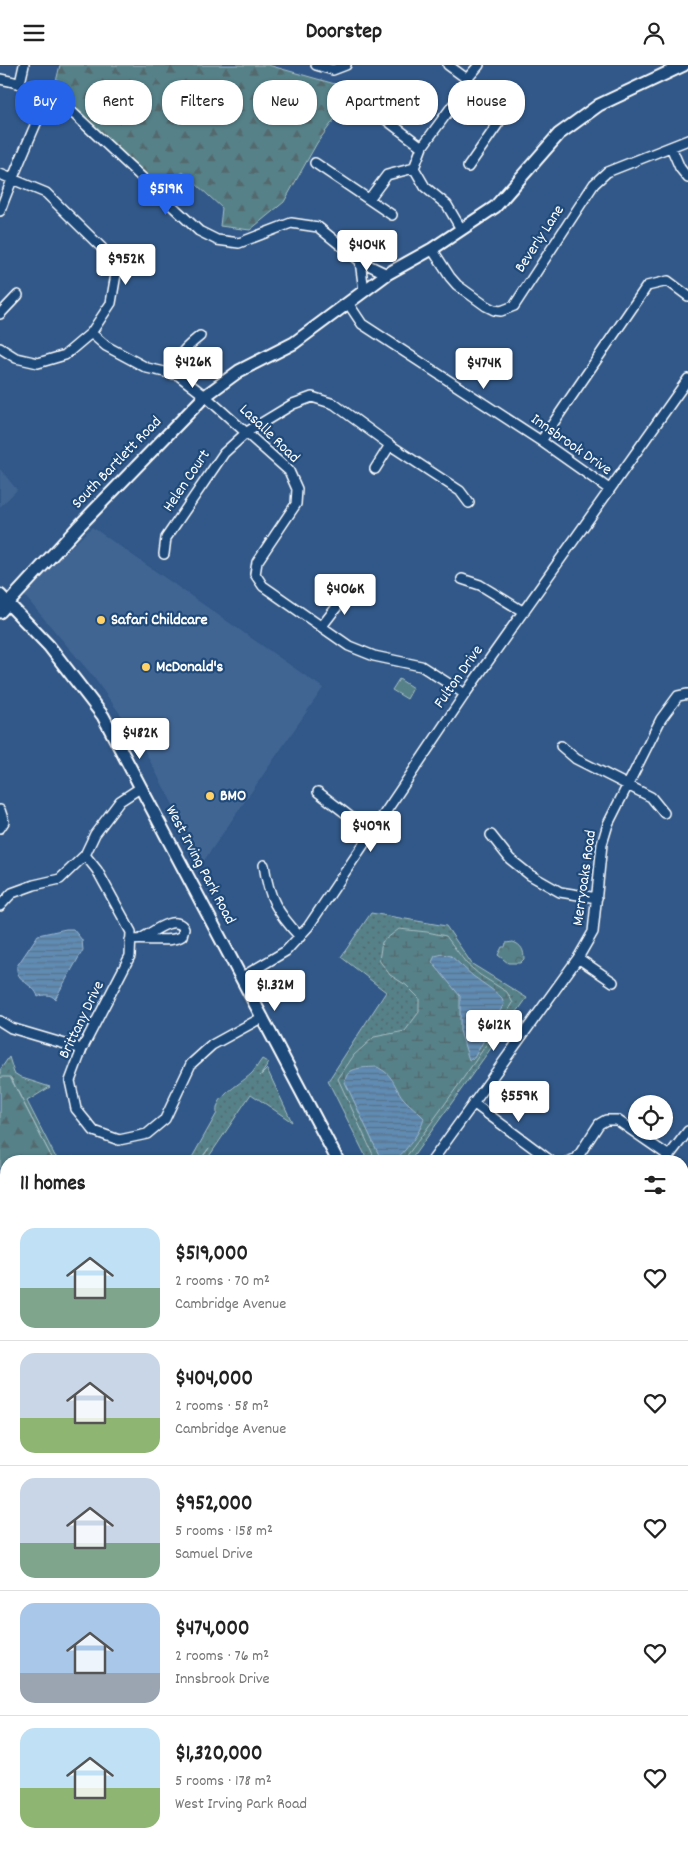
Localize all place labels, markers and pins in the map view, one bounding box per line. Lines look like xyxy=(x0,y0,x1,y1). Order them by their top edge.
pin: $519K xyxy=(131,173,201,216)
pin: $404K xyxy=(332,229,402,272)
pin: $952K xyxy=(91,243,161,286)
pin: $426K xyxy=(158,347,228,389)
pin: $474K xyxy=(449,347,519,390)
pin: $406K xyxy=(310,573,380,616)
place label: Safari Childcare xyxy=(111,609,208,632)
marker: Safari Childcare xyxy=(95,614,107,626)
place label: McDonald's xyxy=(156,656,224,679)
marker: McDonald's xyxy=(140,661,152,673)
pin: $482K xyxy=(105,717,175,760)
place label: BMO xyxy=(220,785,246,808)
marker: BMO xyxy=(204,790,216,802)
pin: $409K xyxy=(336,811,406,853)
pin: $1.32M xyxy=(234,969,316,1012)
pin: $612K xyxy=(459,1009,529,1052)
pin: $559K xyxy=(484,1081,554,1123)

